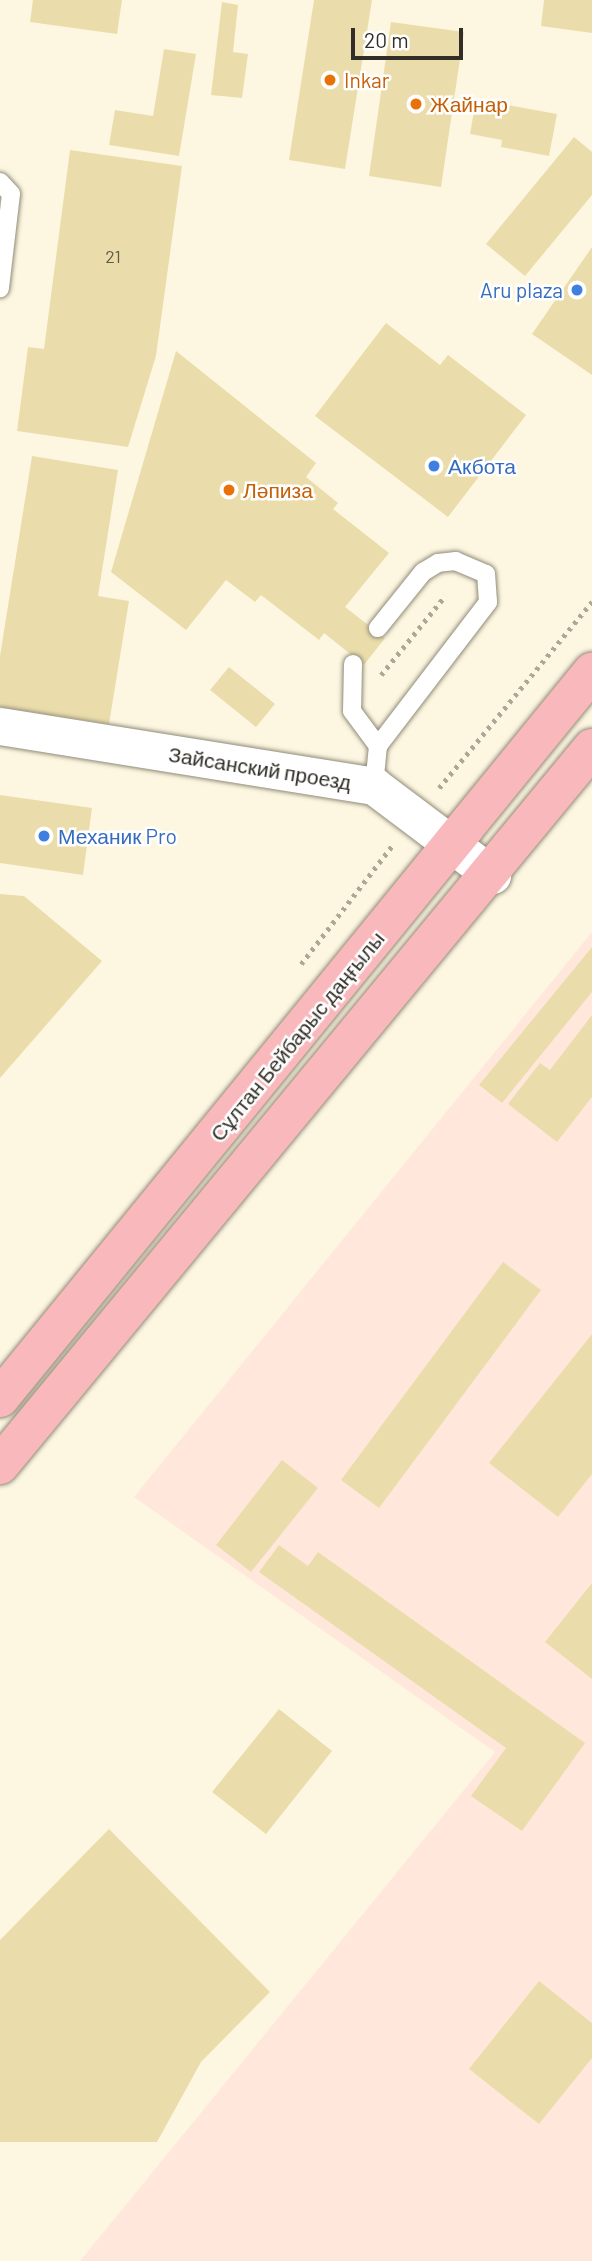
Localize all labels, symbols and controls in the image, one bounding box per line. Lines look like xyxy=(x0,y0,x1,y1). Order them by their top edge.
scale bar xyxy=(354,14,466,58)
text: 20 m xyxy=(364,27,409,52)
place label: Inkar xyxy=(344,67,389,93)
marker: Inkar xyxy=(322,72,338,88)
place label: Жайнар xyxy=(430,91,508,117)
marker: Жайнар xyxy=(408,96,424,112)
house number: 21 xyxy=(105,245,121,267)
place label: Aru plaza xyxy=(480,277,563,303)
marker: Aru plaza xyxy=(569,282,585,298)
place label: Акбота xyxy=(448,453,516,479)
marker: Акбота xyxy=(426,458,442,474)
place label: Ләпиза xyxy=(243,477,313,503)
marker: Ләпиза xyxy=(221,482,237,498)
street label: Зайсанский проезд xyxy=(167,741,353,795)
place label: Механик Pro xyxy=(58,823,177,849)
marker: Механик Pro xyxy=(36,828,52,844)
street label: Сұлтан Бейбарыс даңғылы xyxy=(205,926,389,1146)

